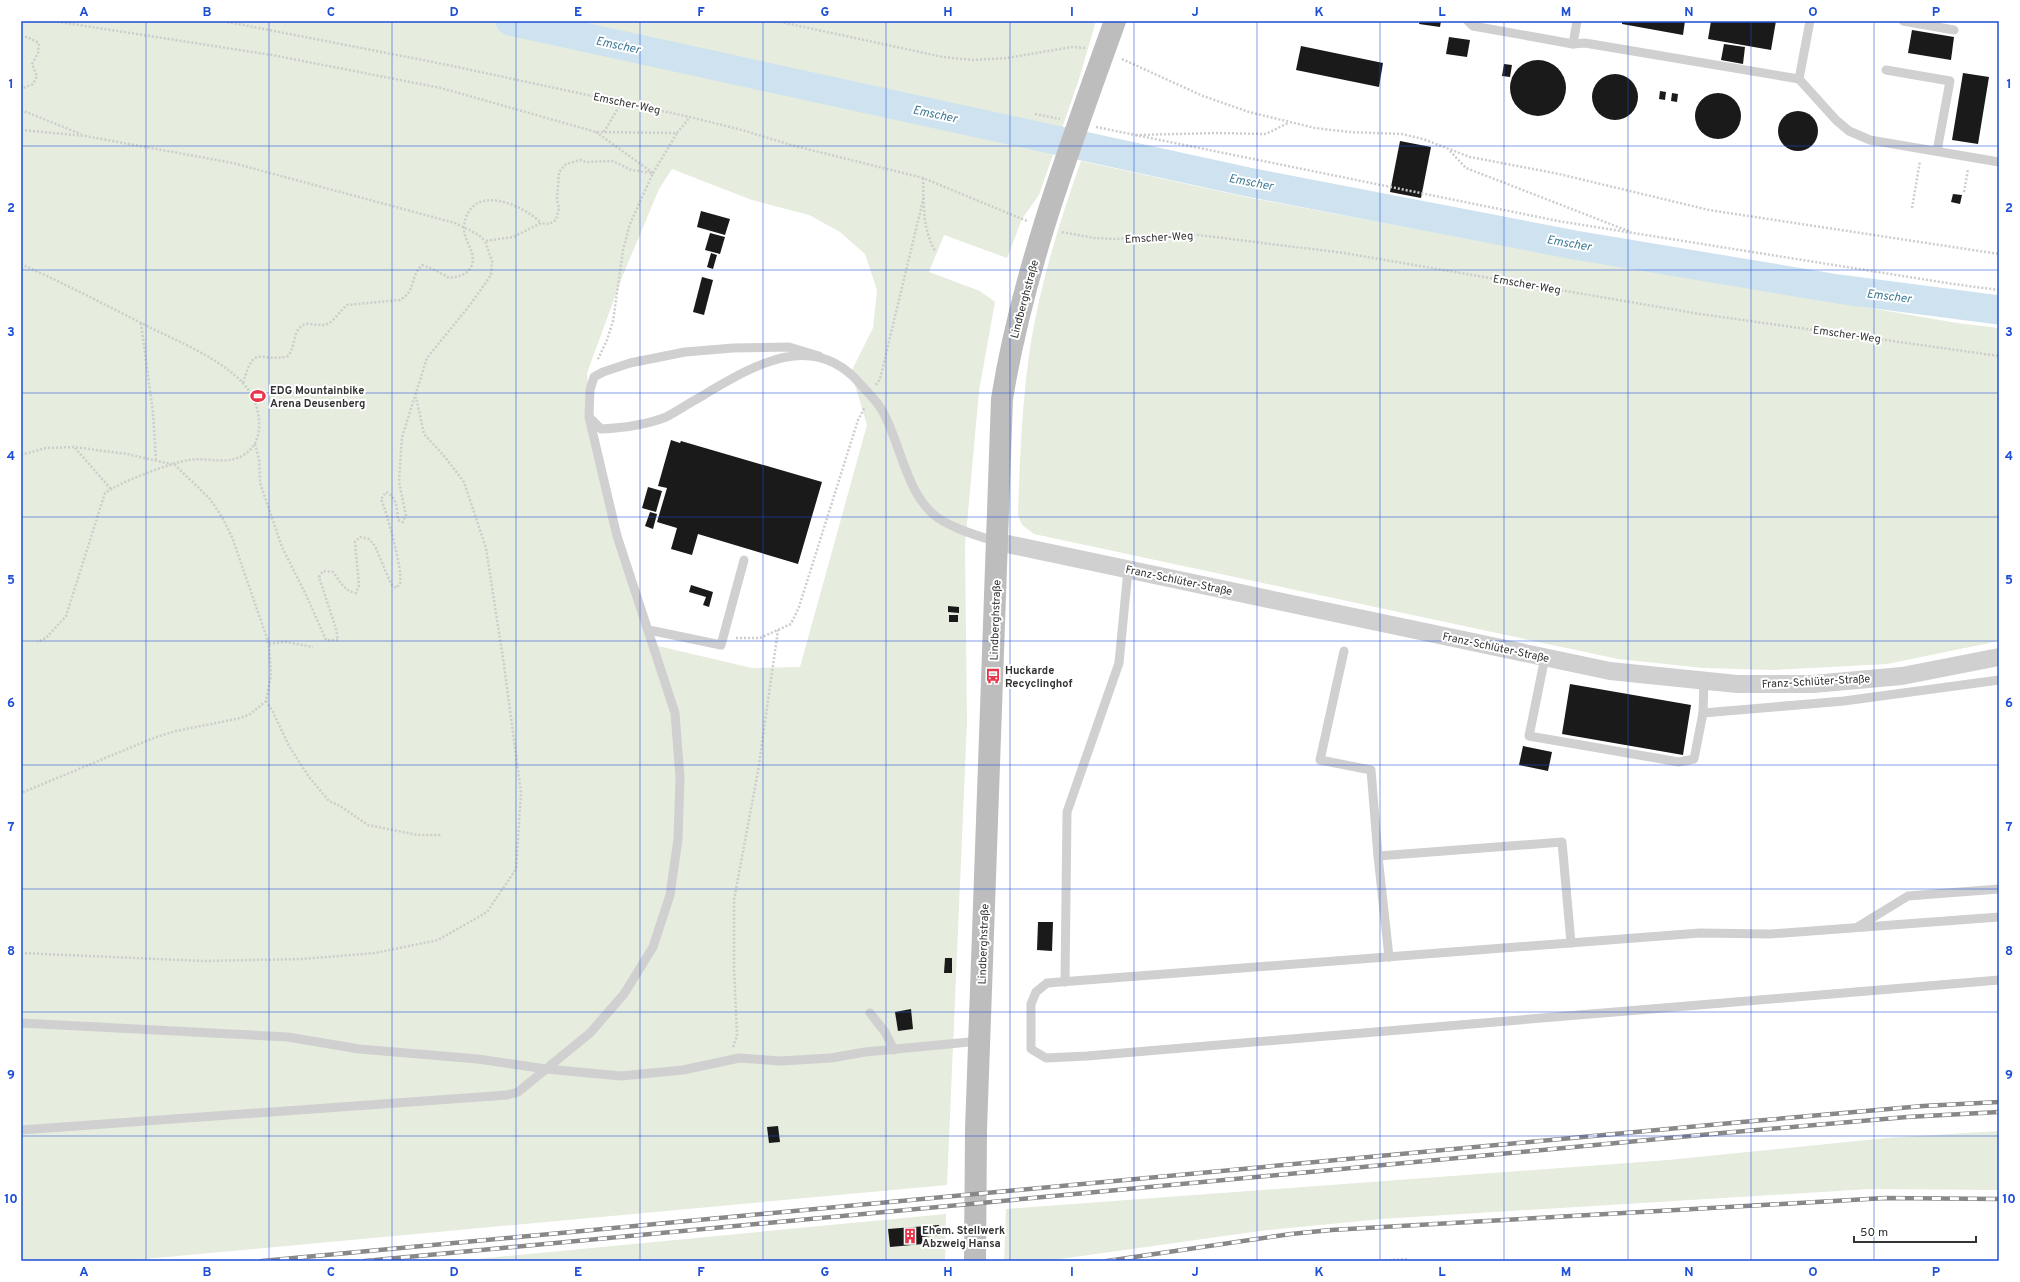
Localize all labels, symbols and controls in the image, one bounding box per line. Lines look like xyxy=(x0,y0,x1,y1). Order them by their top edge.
text: A xyxy=(79,5,89,21)
text: B xyxy=(203,5,212,21)
text: C xyxy=(327,5,335,21)
text: D xyxy=(449,5,459,21)
text: E xyxy=(574,5,582,21)
text: F xyxy=(697,5,705,21)
text: G xyxy=(821,5,830,21)
text: H xyxy=(943,5,953,21)
text: I xyxy=(1070,5,1074,21)
text: J xyxy=(1191,5,1199,21)
text: K xyxy=(1314,5,1324,21)
text: L xyxy=(1438,5,1446,21)
text: M xyxy=(1561,5,1571,21)
text: N xyxy=(1684,5,1694,21)
text: O xyxy=(1808,5,1818,21)
text: P xyxy=(1932,5,1941,21)
water label: Emscher xyxy=(594,33,643,59)
text: 1 xyxy=(8,77,14,93)
text: 1 xyxy=(2006,77,2012,93)
street label: Emscher-Weg xyxy=(592,90,662,118)
water label: Emscher xyxy=(911,102,960,128)
water label: Emscher xyxy=(1227,171,1276,195)
text: 2 xyxy=(7,201,15,217)
text: 2 xyxy=(2005,201,2013,217)
street label: Emscher-Weg xyxy=(1125,229,1194,247)
water label: Emscher xyxy=(1545,232,1594,256)
street label: Lindberghstraße xyxy=(1008,258,1042,340)
street label: Emscher-Weg xyxy=(1492,272,1562,298)
water label: Emscher xyxy=(1866,286,1914,308)
street label: Emscher-Weg xyxy=(1812,323,1882,347)
text: 3 xyxy=(7,325,15,341)
text: 3 xyxy=(2005,325,2013,341)
place label: EDG Mountainbike Arena Deusenberg xyxy=(270,384,365,411)
sports icon: EDG Mountainbike Arena Deusenberg xyxy=(249,387,267,405)
text: 4 xyxy=(7,449,15,465)
text: 4 xyxy=(2005,449,2013,465)
street label: Franz-Schlüter-Straße xyxy=(1124,563,1234,599)
text: 5 xyxy=(7,573,15,589)
text: 5 xyxy=(2005,573,2013,589)
street label: Lindberghstraße xyxy=(988,579,1004,661)
street label: Franz-Schlüter-Straße xyxy=(1441,630,1551,666)
place label: Huckarde Recyclinghof xyxy=(1005,664,1072,691)
bus stop icon: Huckarde Recyclinghof xyxy=(984,667,1002,685)
street label: Franz-Schlüter-Straße xyxy=(1761,672,1871,692)
text: 6 xyxy=(7,696,15,712)
text: 6 xyxy=(2005,696,2013,712)
text: 7 xyxy=(8,820,15,836)
text: 7 xyxy=(2006,820,2013,836)
street label: Lindberghstraße xyxy=(976,903,992,985)
text: 8 xyxy=(7,944,15,960)
text: 8 xyxy=(2005,944,2013,960)
text: 9 xyxy=(7,1068,15,1084)
text: 9 xyxy=(2005,1068,2013,1084)
text: 10 xyxy=(4,1192,18,1208)
text: 10 xyxy=(2002,1192,2016,1208)
scale bar xyxy=(1854,1218,1976,1244)
place label: Ehem. Stellwerk Abzweig Hansa xyxy=(922,1224,1005,1251)
text: 50 m xyxy=(1860,1225,1888,1241)
building icon: Ehem. Stellwerk Abzweig Hansa xyxy=(901,1227,919,1245)
text: A xyxy=(79,1265,89,1281)
text: B xyxy=(203,1265,212,1281)
text: C xyxy=(327,1265,335,1281)
text: D xyxy=(449,1265,459,1281)
text: E xyxy=(574,1265,582,1281)
text: F xyxy=(697,1265,705,1281)
text: G xyxy=(821,1265,830,1281)
text: H xyxy=(943,1265,953,1281)
text: I xyxy=(1070,1265,1074,1281)
text: J xyxy=(1191,1265,1199,1281)
text: K xyxy=(1314,1265,1324,1281)
text: L xyxy=(1438,1265,1446,1281)
text: M xyxy=(1561,1265,1571,1281)
text: N xyxy=(1684,1265,1694,1281)
text: O xyxy=(1808,1265,1818,1281)
text: P xyxy=(1932,1265,1941,1281)

